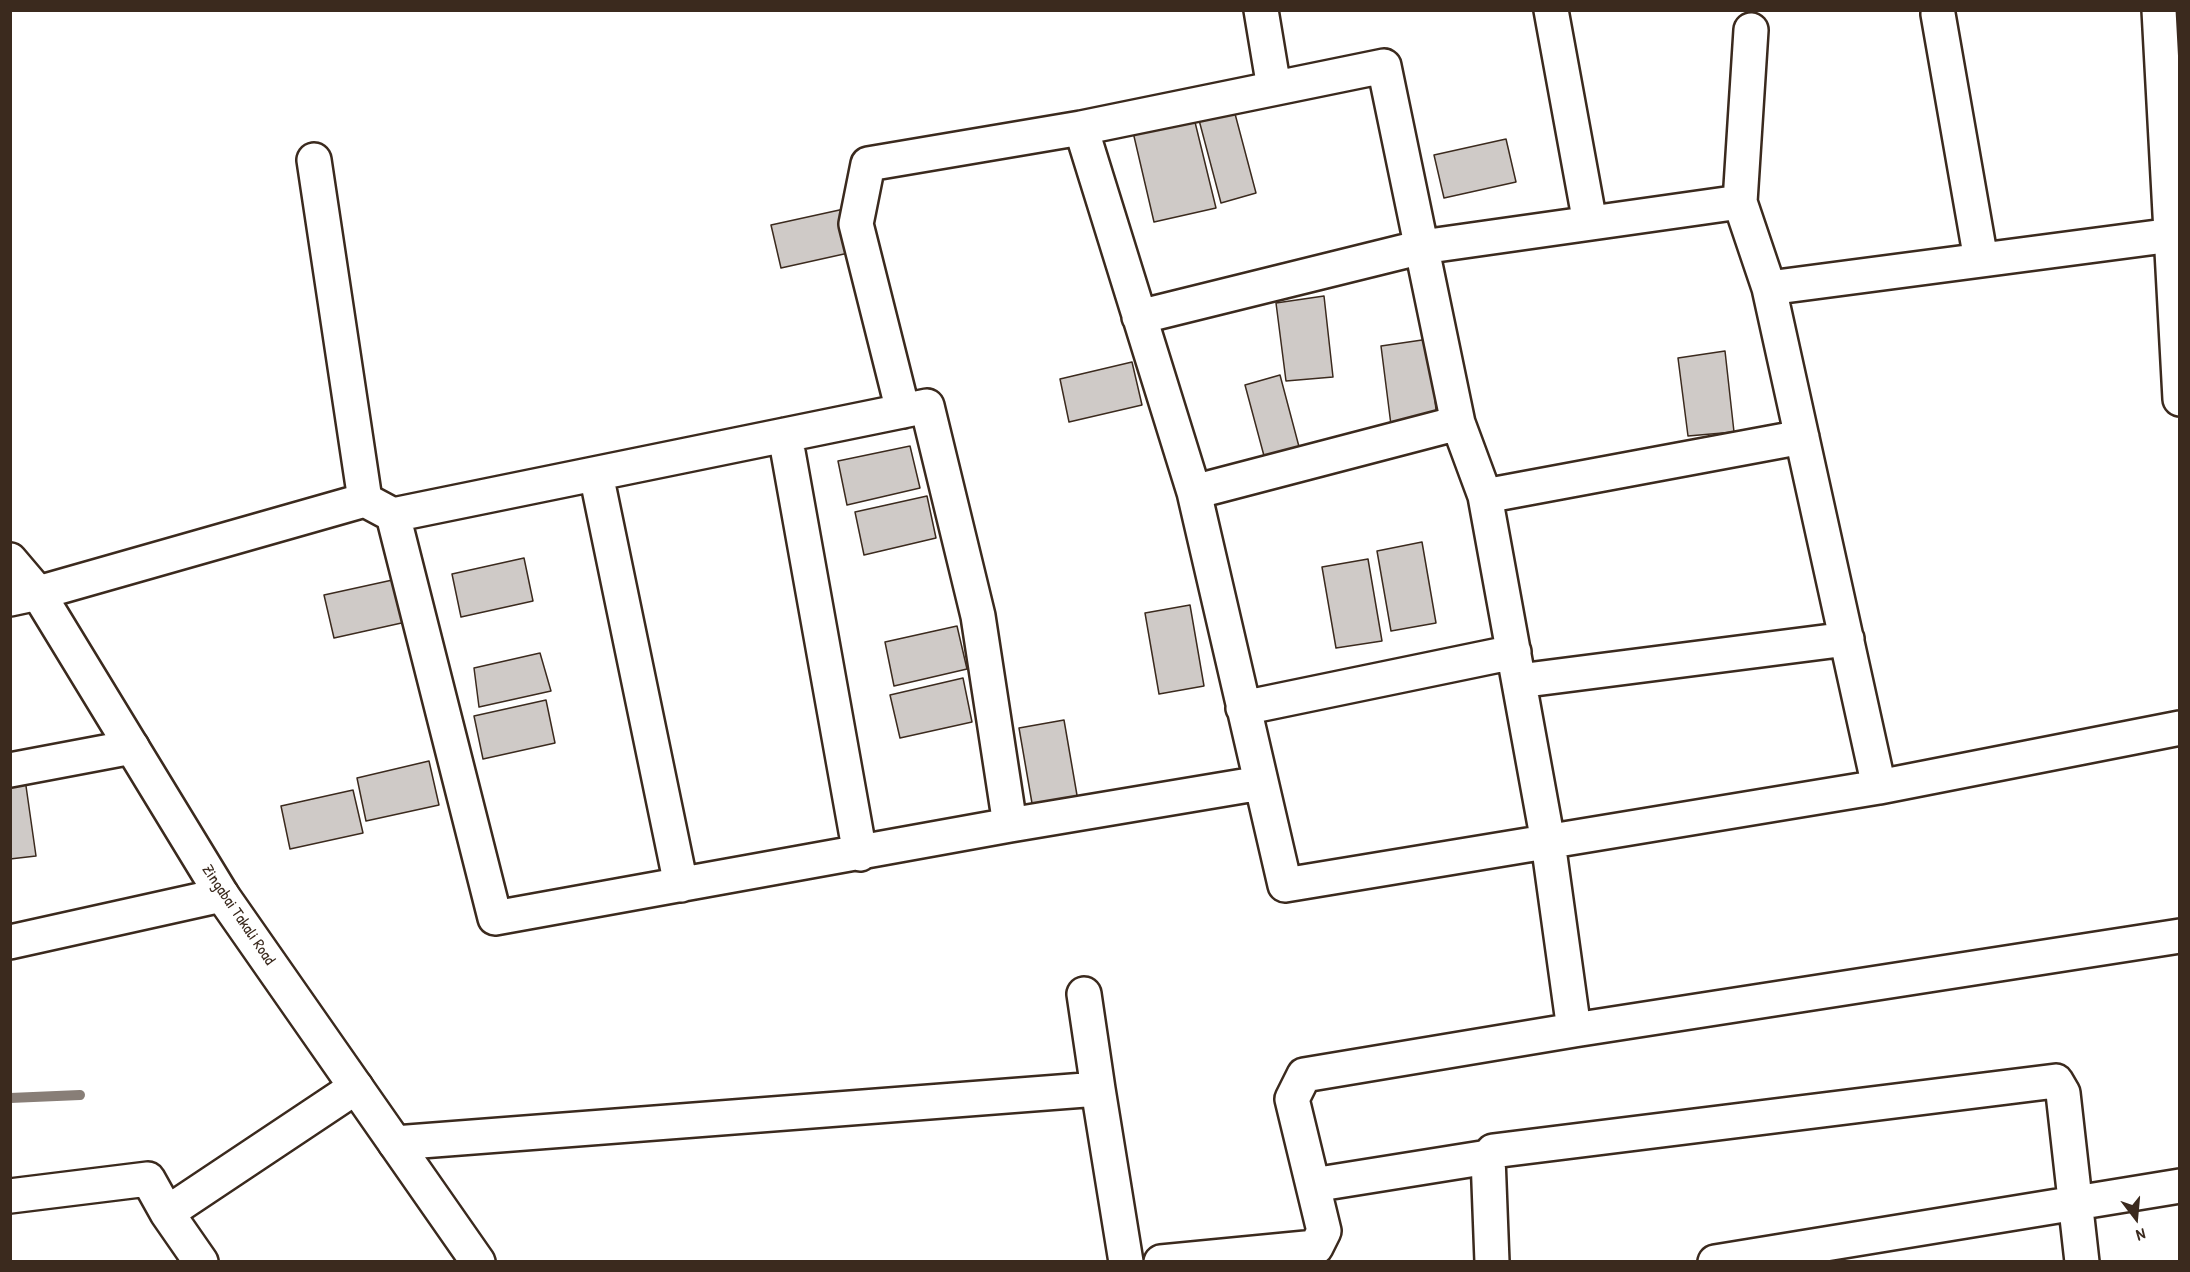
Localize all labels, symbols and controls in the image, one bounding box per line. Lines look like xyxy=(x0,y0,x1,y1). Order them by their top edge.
street label: Zingabai Takali Road xyxy=(197,861,279,969)
north arrow xyxy=(2106,1188,2166,1248)
text: N xyxy=(2134,1224,2148,1247)

